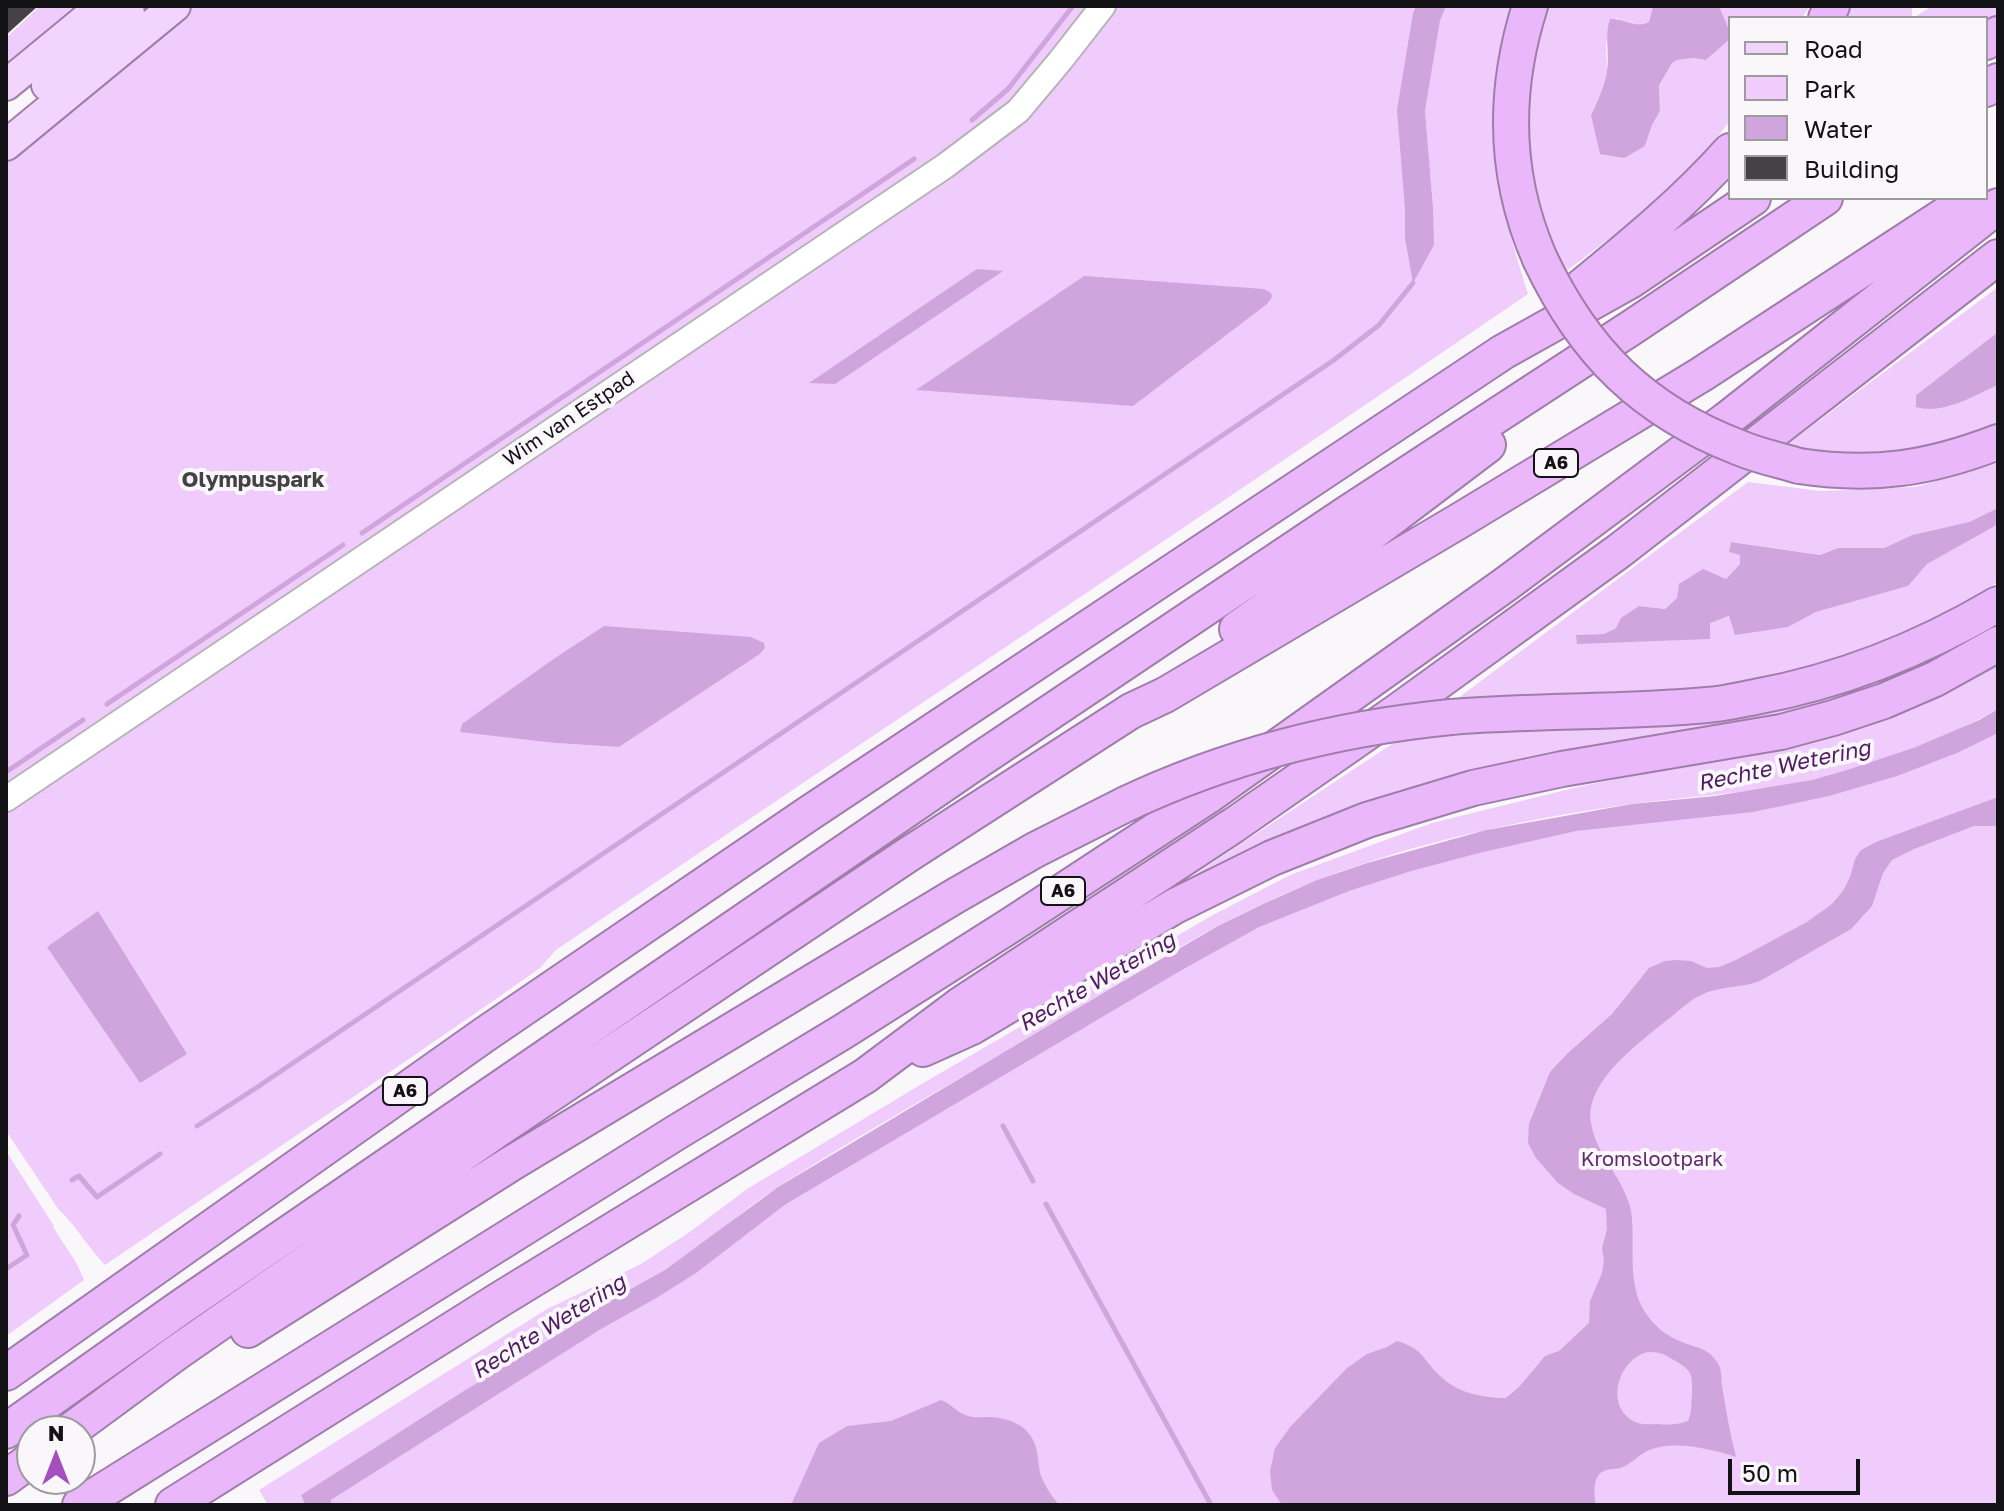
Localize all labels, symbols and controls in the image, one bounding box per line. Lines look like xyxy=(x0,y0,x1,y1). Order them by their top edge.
legend xyxy=(1728,16,1988,200)
text: Road xyxy=(1804,34,1863,63)
text: Park xyxy=(1804,74,1856,103)
text: Water xyxy=(1804,114,1872,143)
text: Building xyxy=(1804,154,1899,183)
street label: Wim van Estpad xyxy=(499,366,639,472)
road number: A6 xyxy=(1534,449,1578,477)
district label: Olympuspark xyxy=(182,467,324,493)
water label: Rechte Wetering xyxy=(1695,735,1873,797)
road number: A6 xyxy=(1041,877,1085,905)
water label: Rechte Wetering xyxy=(1014,927,1180,1037)
road number: A6 xyxy=(383,1077,427,1105)
park label: Kromslootpark xyxy=(1581,1148,1723,1172)
water label: Rechte Wetering xyxy=(467,1269,631,1385)
north arrow xyxy=(16,1415,96,1495)
text: N xyxy=(48,1419,64,1446)
scale bar xyxy=(1732,1443,1864,1493)
text: 50 m xyxy=(1742,1458,1798,1487)

